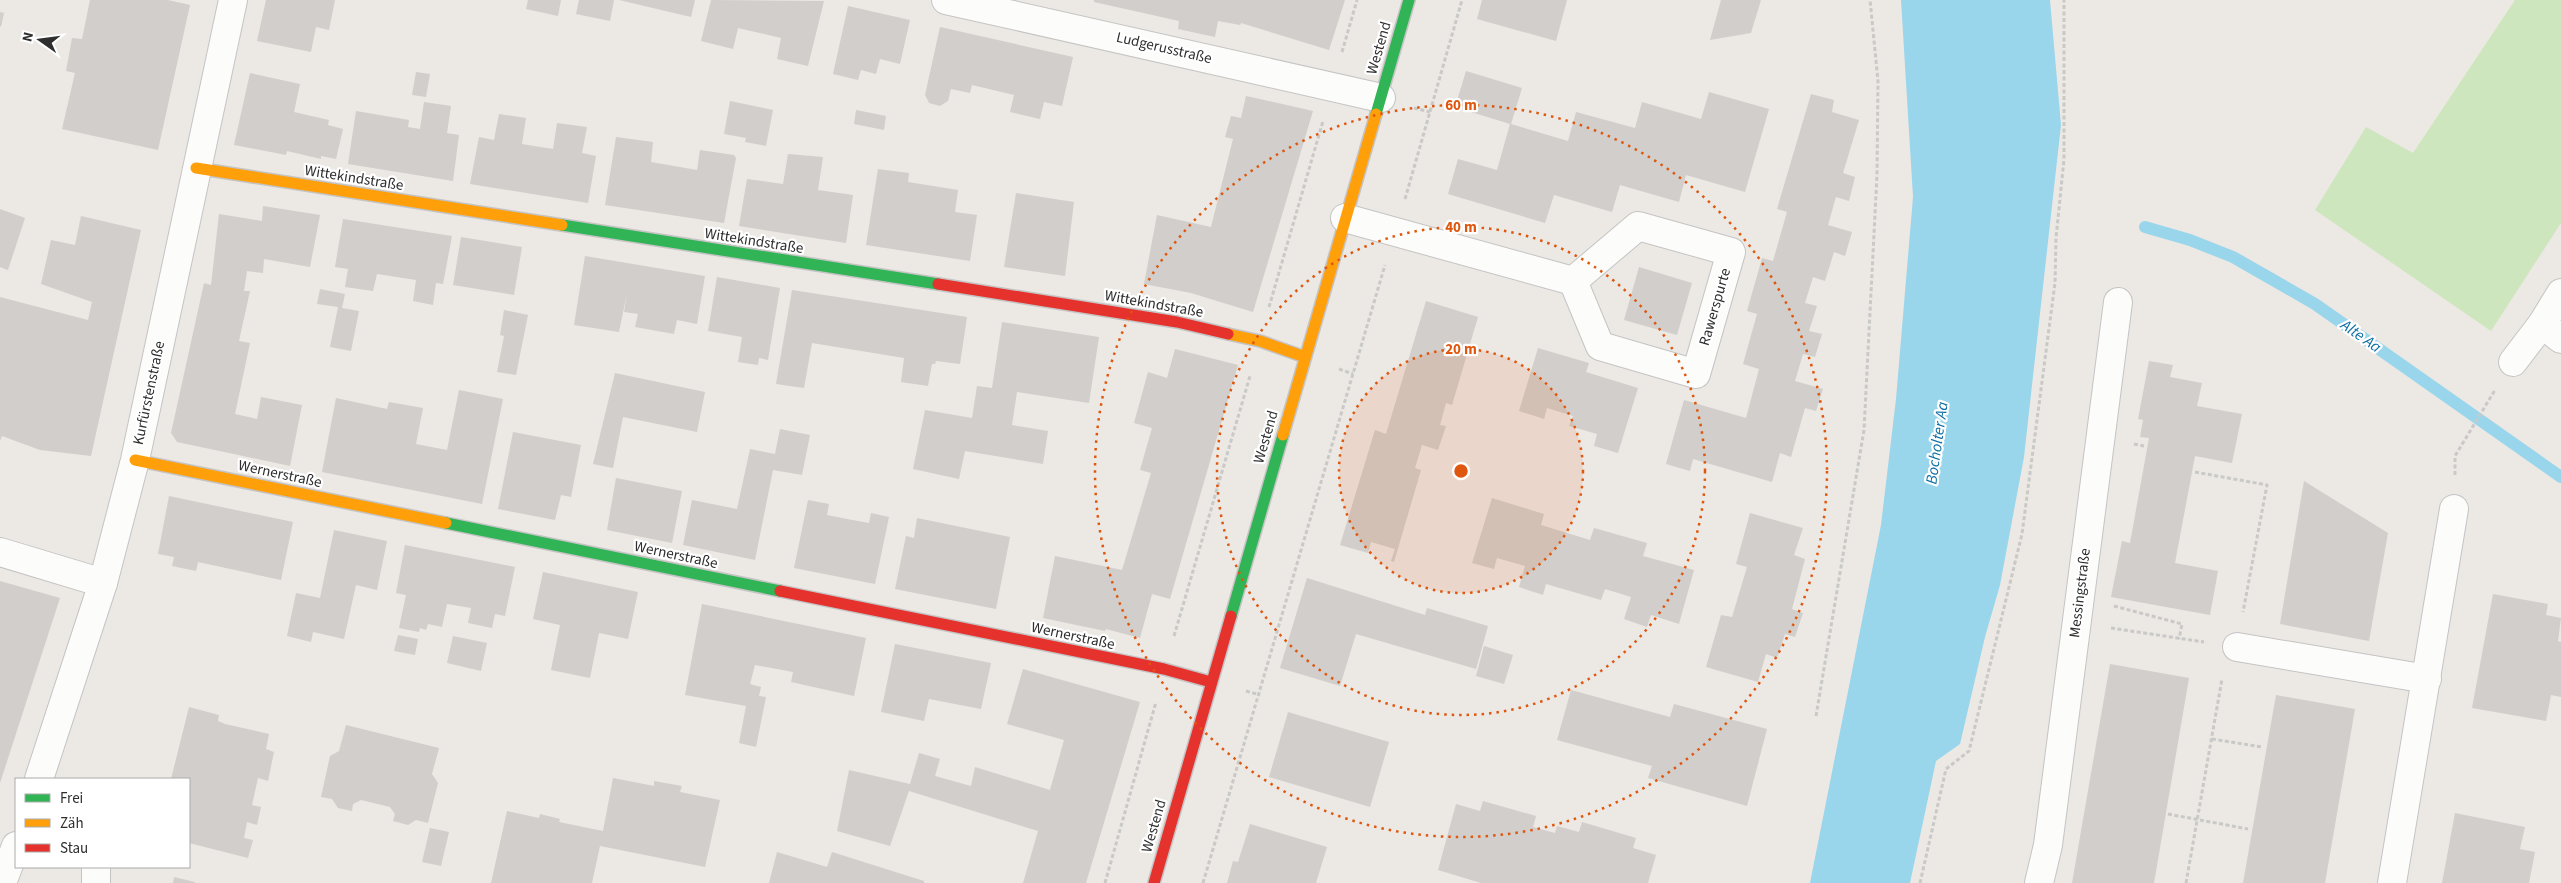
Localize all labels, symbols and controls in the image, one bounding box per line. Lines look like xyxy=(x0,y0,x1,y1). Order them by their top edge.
north arrow xyxy=(15,15,65,65)
street label: Westend xyxy=(1361,19,1397,77)
street label: Ludgerusstraße xyxy=(1114,27,1214,69)
text: N xyxy=(18,30,39,44)
text: 60 m xyxy=(1445,95,1477,116)
street label: Wittekindstraße xyxy=(303,160,405,196)
text: 40 m xyxy=(1445,217,1477,238)
street label: Wittekindstraße xyxy=(703,223,805,259)
street label: Rawerspurte xyxy=(1694,266,1736,348)
street label: Wittekindstraße xyxy=(1103,285,1205,323)
water label: Alte Aa xyxy=(2336,314,2386,358)
street label: Kurfürstenstraße xyxy=(128,339,170,447)
text: 20 m xyxy=(1445,339,1477,360)
water label: Bocholter Aa xyxy=(1920,400,1954,486)
street label: Westend xyxy=(1248,408,1284,466)
street label: Wernerstraße xyxy=(236,455,324,493)
centre of rings xyxy=(1452,462,1470,480)
street label: Wernerstraße xyxy=(632,536,720,574)
street label: Messingstraße xyxy=(2064,547,2096,639)
street label: Wernerstraße xyxy=(1029,617,1117,655)
legend xyxy=(15,778,190,868)
text: Frei xyxy=(60,788,83,809)
street label: Westend xyxy=(1136,797,1172,855)
text: Zäh xyxy=(60,813,84,834)
text: Stau xyxy=(60,838,88,859)

